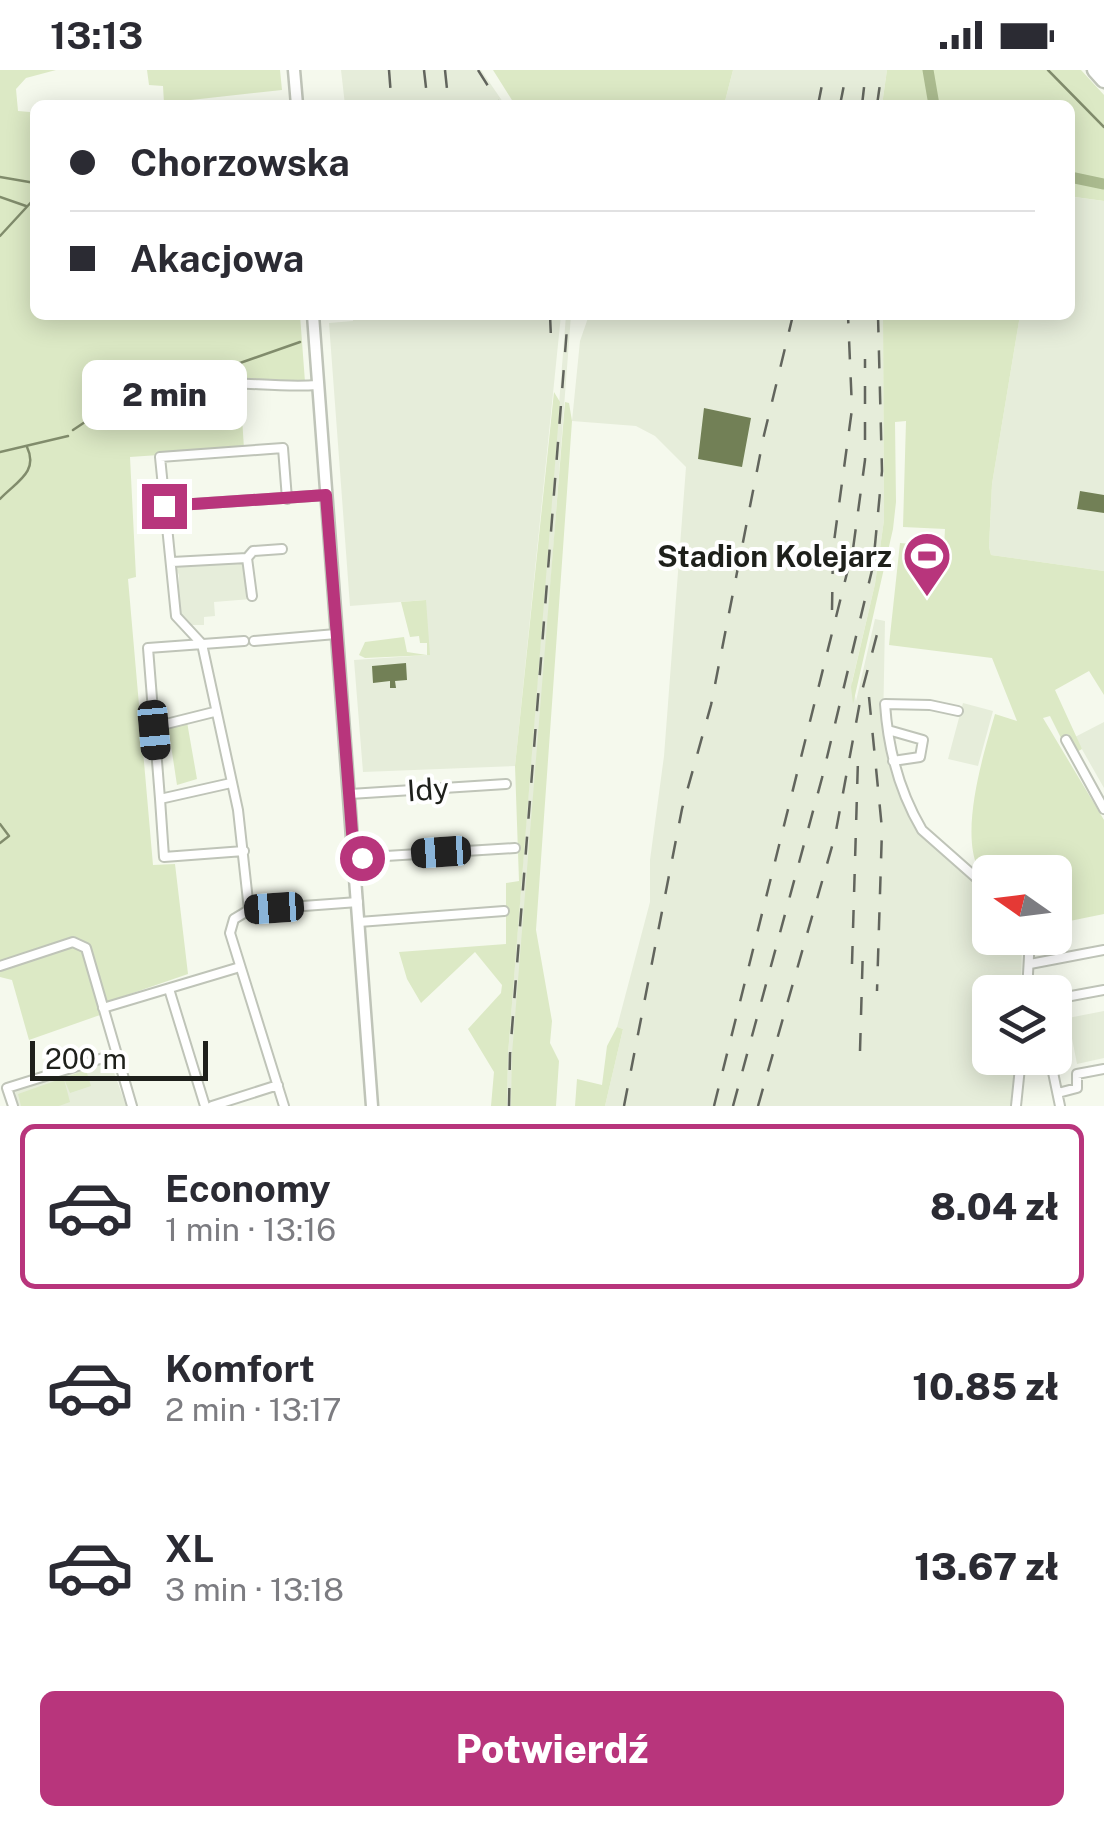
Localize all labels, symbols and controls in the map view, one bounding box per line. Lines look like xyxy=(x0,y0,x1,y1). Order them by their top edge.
text: 13:13 xyxy=(50,13,143,58)
text: Chorzowska xyxy=(130,140,350,185)
text: Akacjowa xyxy=(130,236,304,281)
callout: 2 min xyxy=(81,361,246,431)
text: 2 min xyxy=(122,376,207,413)
route end xyxy=(142,484,187,529)
sports icon: Stadion Kolejarz xyxy=(901,530,953,598)
place label: Stadion Kolejarz xyxy=(657,538,892,574)
car xyxy=(136,699,172,761)
street label: Idy xyxy=(406,770,450,808)
car xyxy=(410,835,472,869)
route start xyxy=(340,836,385,881)
north arrow xyxy=(972,855,1072,955)
map controls xyxy=(972,855,1072,1075)
car xyxy=(243,891,305,925)
button: layers xyxy=(972,975,1072,1075)
scale bar xyxy=(30,1036,208,1080)
text: 200 m xyxy=(45,1042,127,1075)
icon: car xyxy=(45,1162,135,1252)
text: Economy xyxy=(165,1166,331,1211)
text: 8.04 zł xyxy=(930,1184,1059,1229)
text: 1 min · 13:16 xyxy=(165,1211,336,1248)
icon: car xyxy=(45,1342,135,1432)
text: Komfort xyxy=(165,1346,315,1391)
text: 10.85 zł xyxy=(912,1364,1059,1409)
text: 2 min · 13:17 xyxy=(165,1391,341,1428)
icon: car xyxy=(45,1522,135,1612)
text: XL xyxy=(165,1526,214,1571)
text: 13.67 zł xyxy=(914,1544,1059,1589)
text: 3 min · 13:18 xyxy=(165,1571,344,1608)
button: Potwierdź xyxy=(40,1691,1064,1806)

